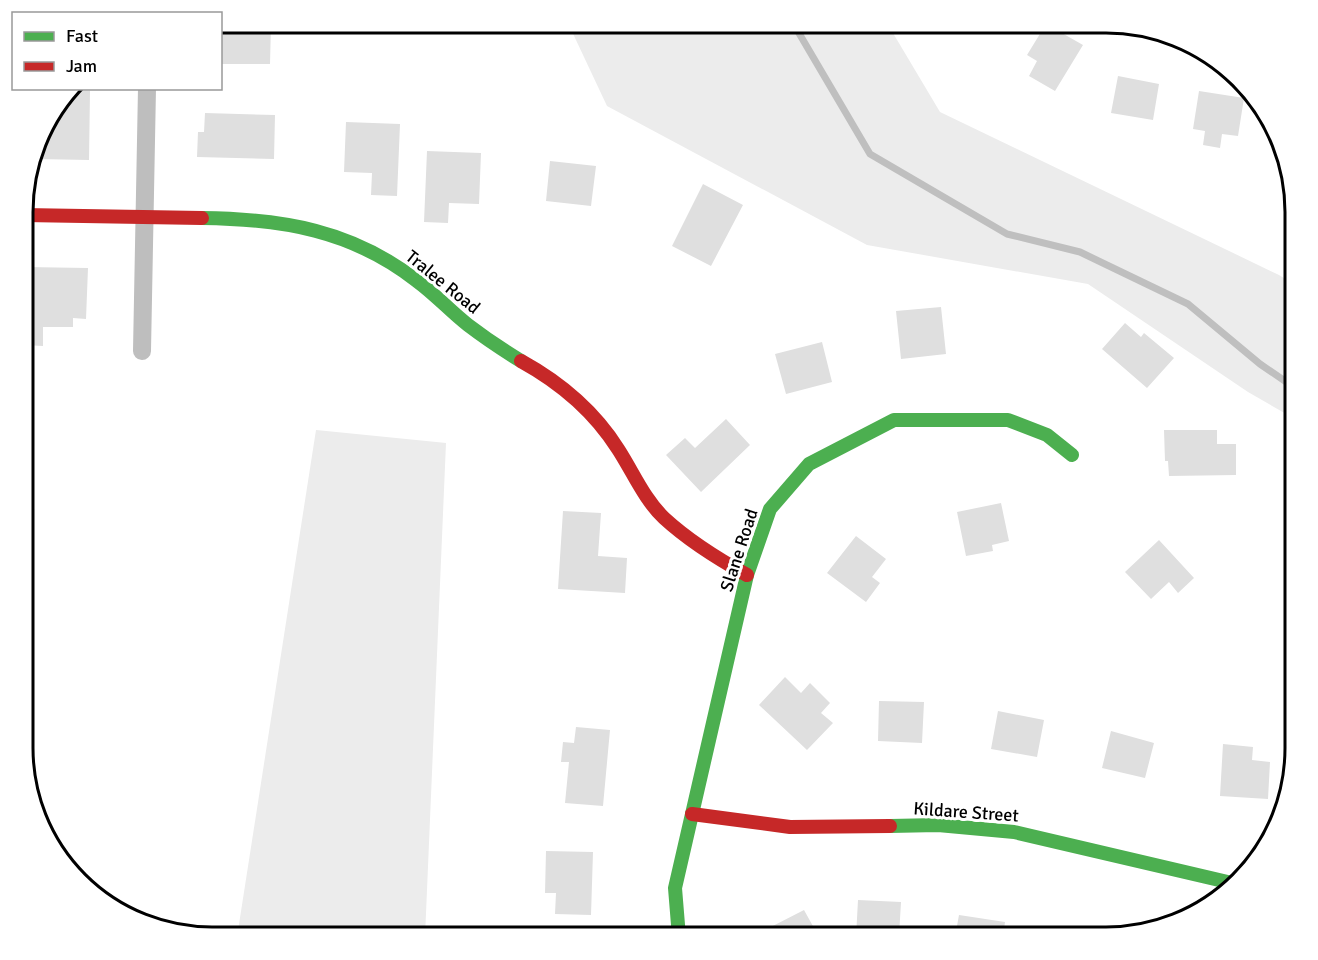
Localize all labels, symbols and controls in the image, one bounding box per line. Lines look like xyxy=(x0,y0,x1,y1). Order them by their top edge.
legend xyxy=(12,12,222,90)
text: Fast xyxy=(66,25,98,47)
text: Jam xyxy=(66,55,97,77)
street label: Tralee Road xyxy=(401,245,485,319)
street label: Slane Road xyxy=(715,506,763,594)
street label: Kildare Street xyxy=(913,797,1019,827)

